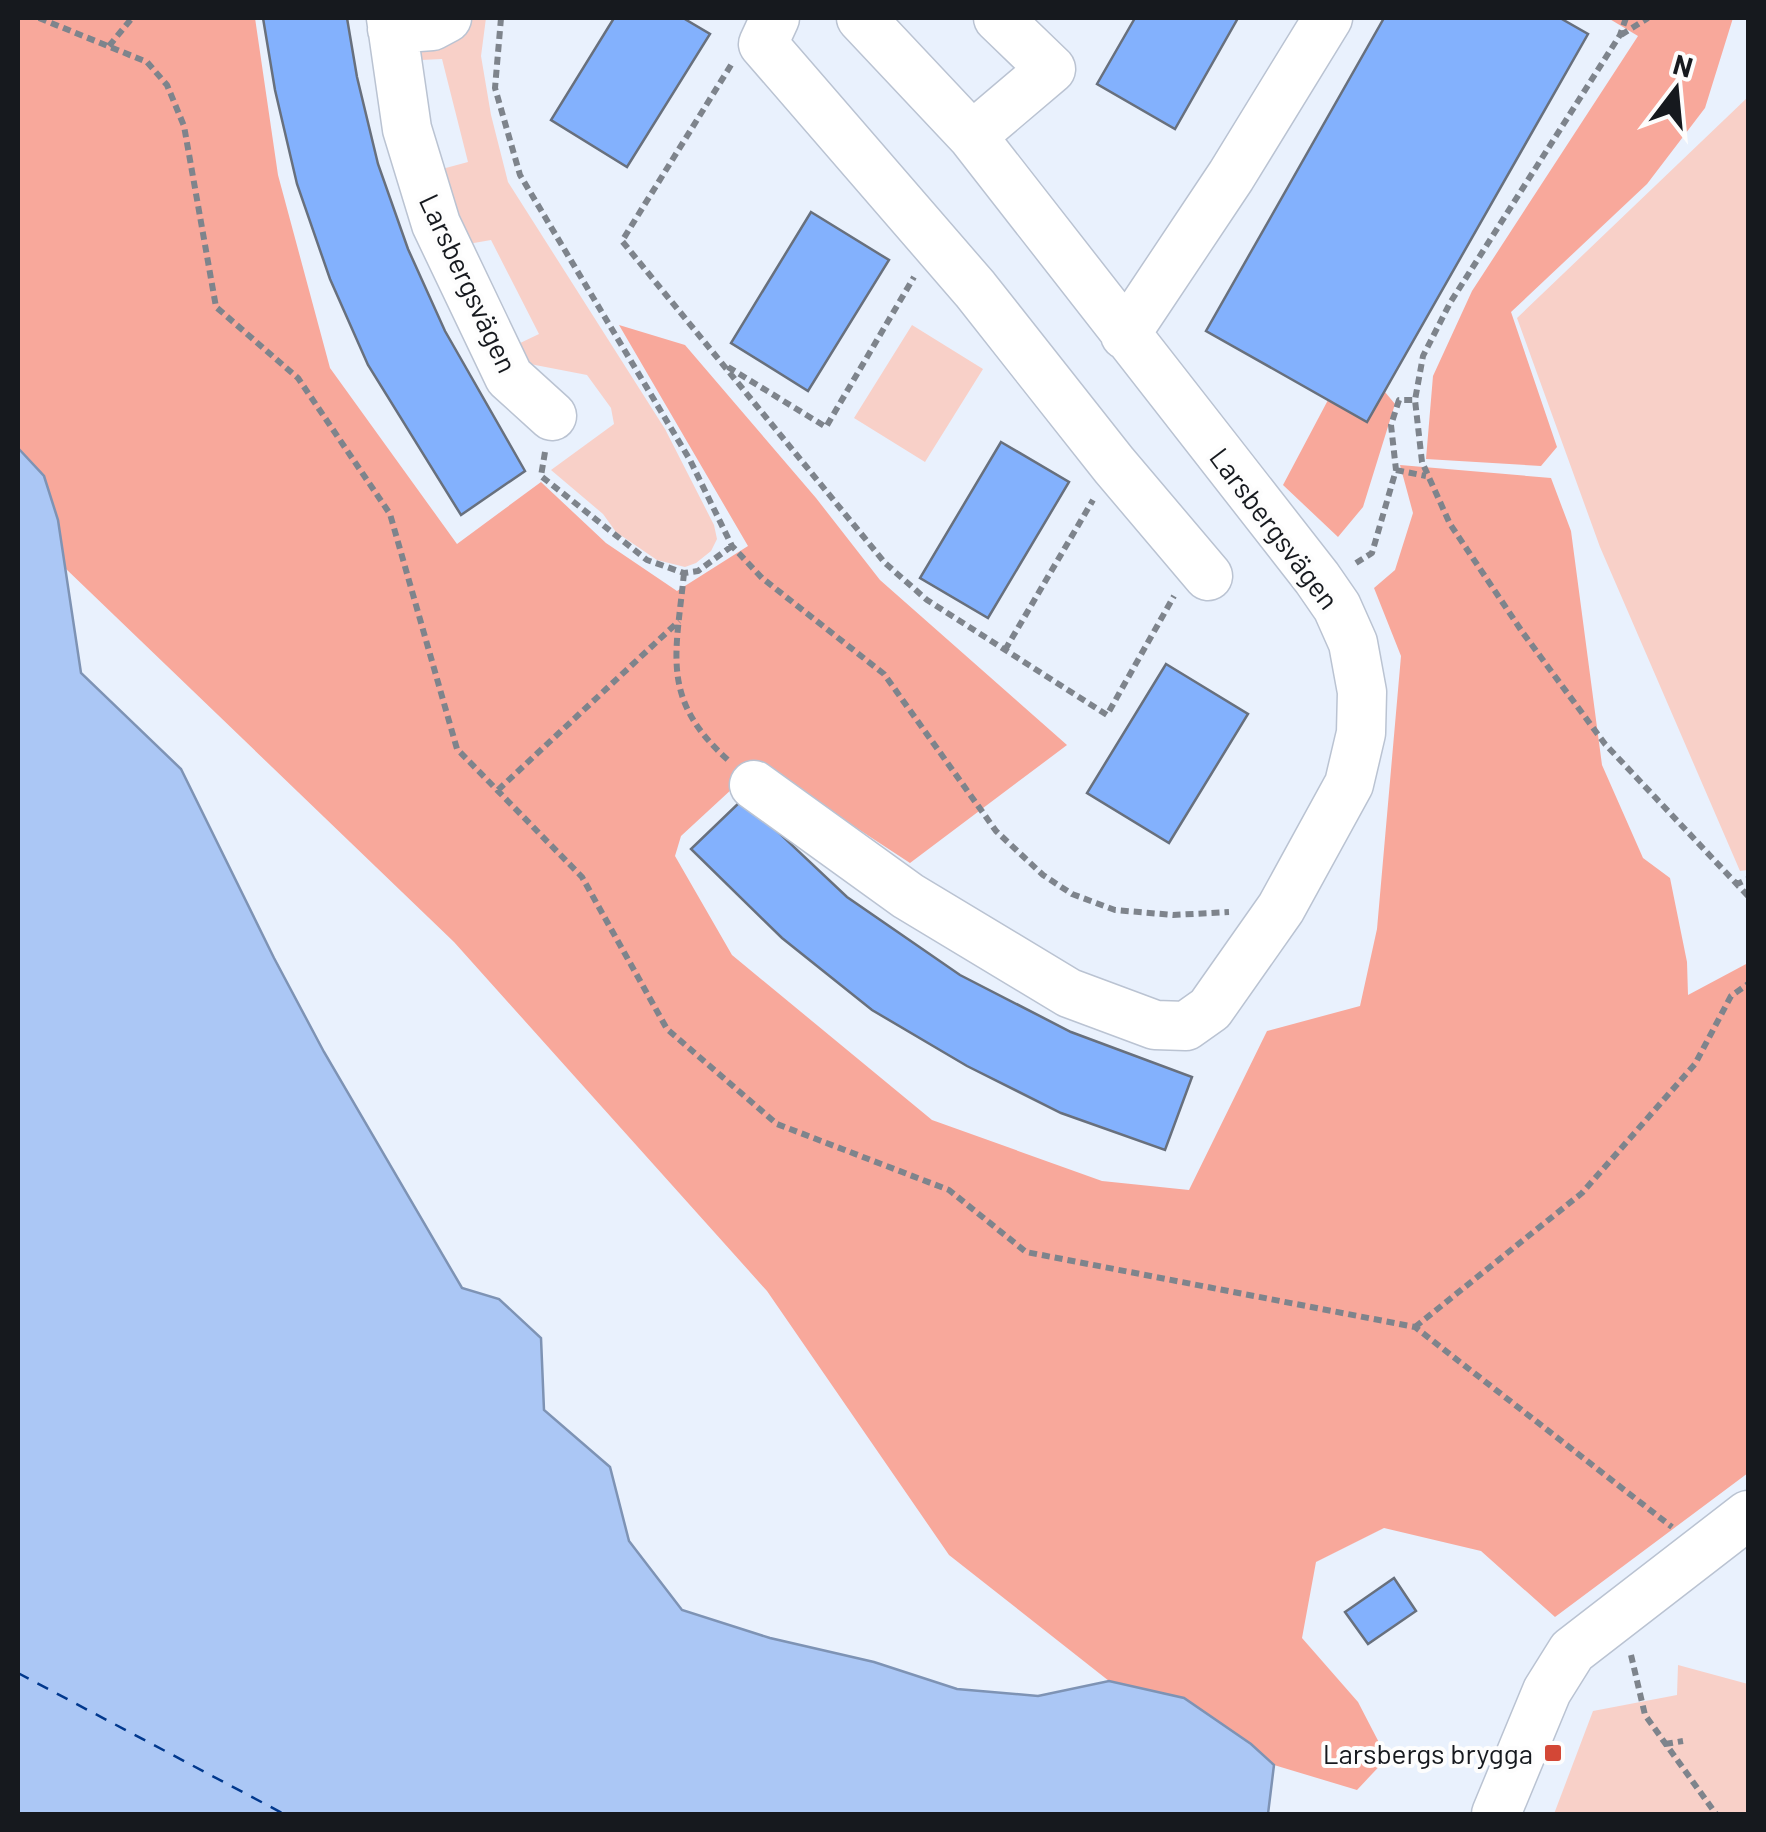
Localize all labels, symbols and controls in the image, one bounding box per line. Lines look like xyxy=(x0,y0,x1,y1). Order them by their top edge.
north arrow xyxy=(1626,40,1726,140)
text: N xyxy=(1670,46,1697,84)
street label: Larsbergsvägen xyxy=(413,188,525,378)
street label: Larsbergsvägen xyxy=(1203,441,1347,615)
place label: Larsbergs brygga xyxy=(1323,1736,1533,1770)
marker: Larsbergs brygga xyxy=(1542,1742,1564,1764)

